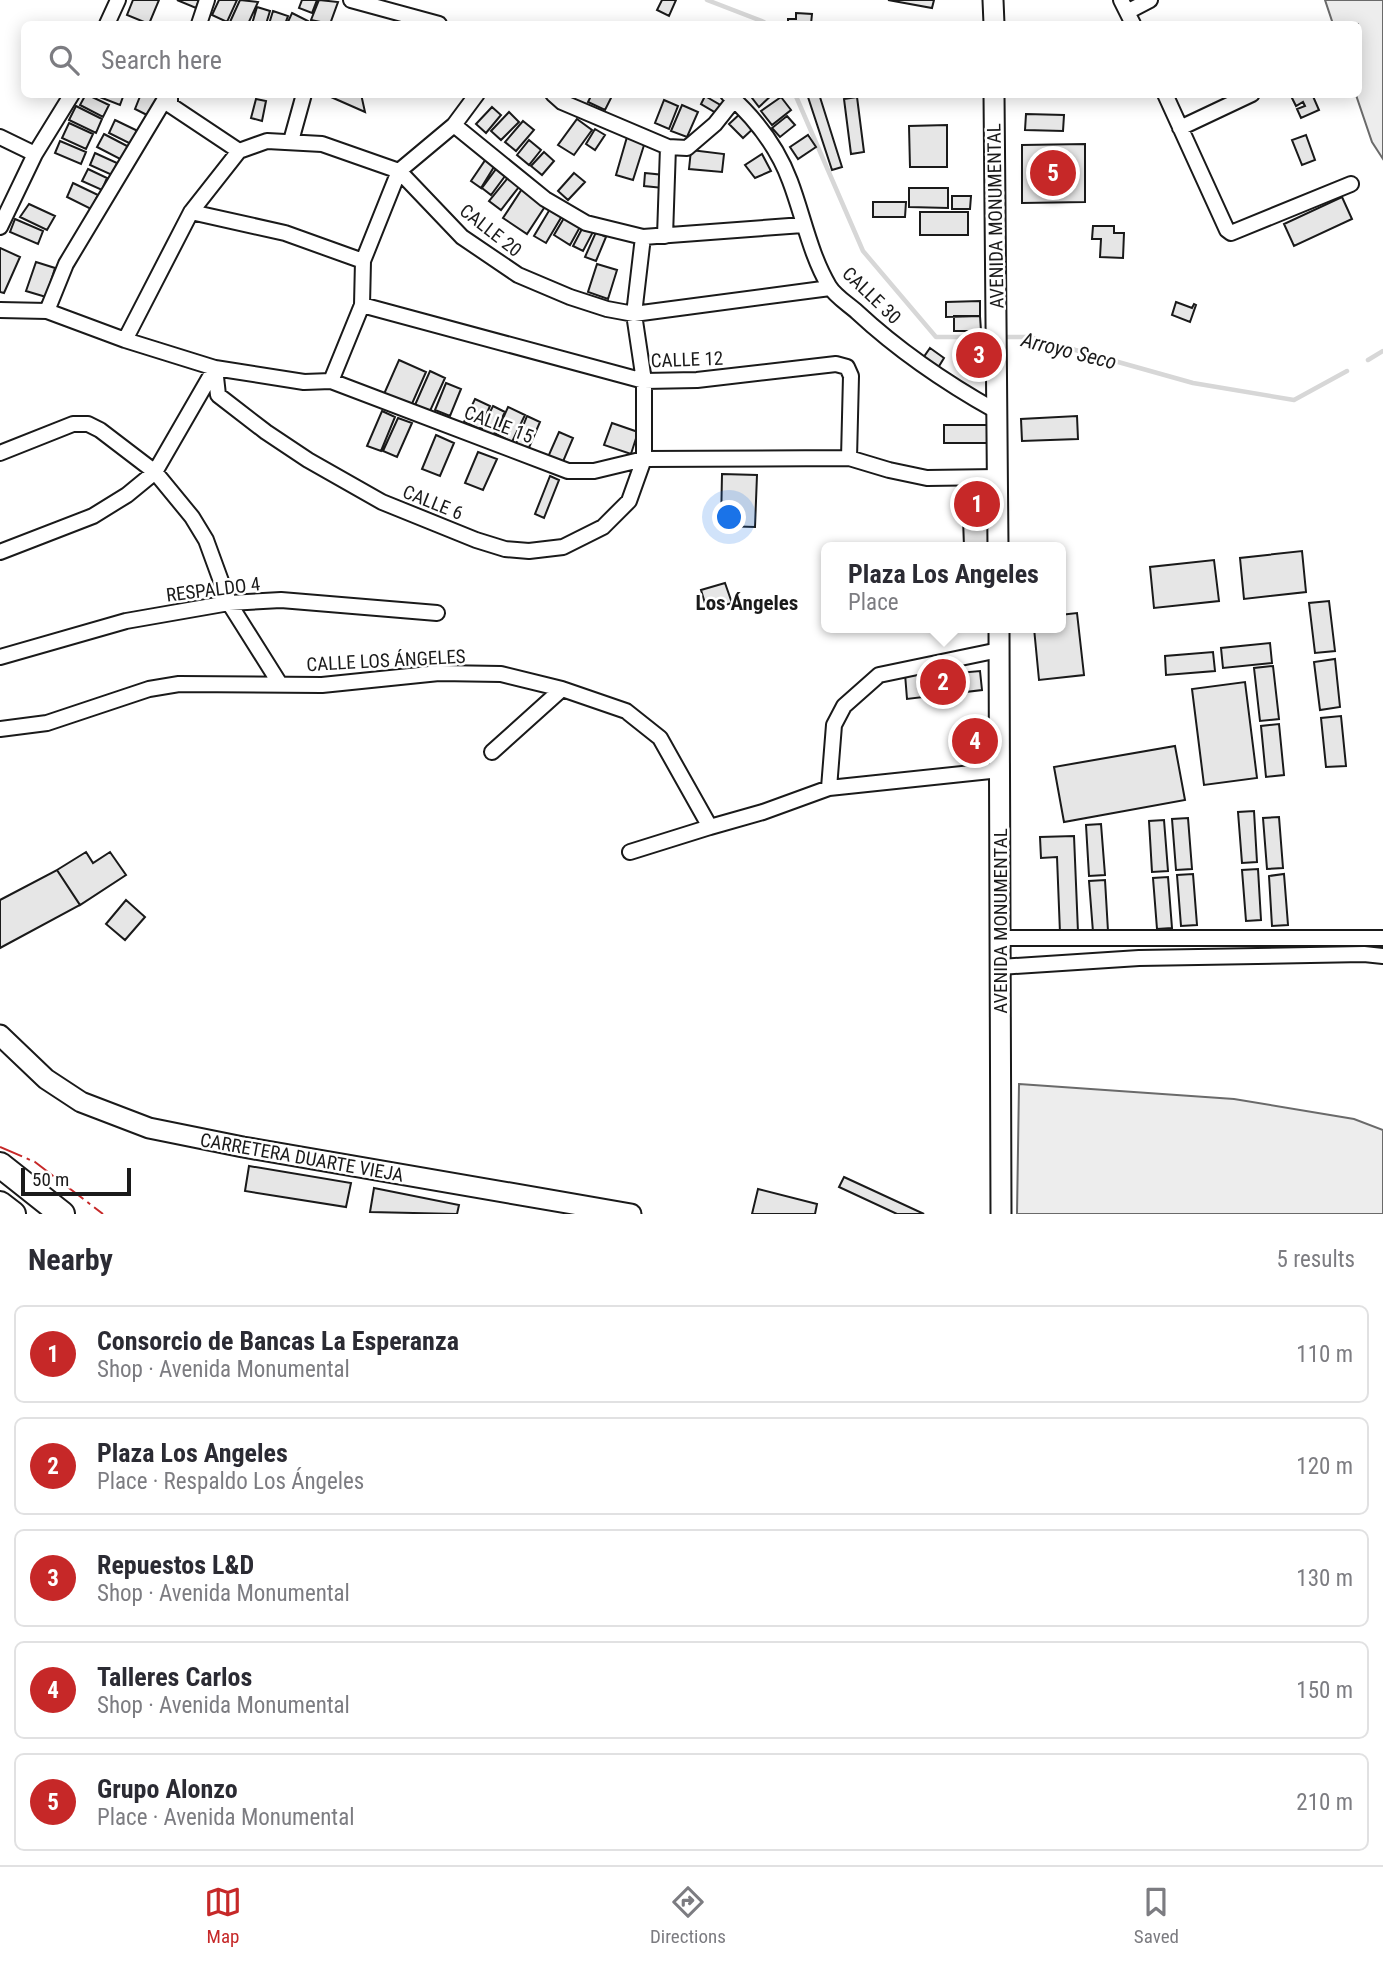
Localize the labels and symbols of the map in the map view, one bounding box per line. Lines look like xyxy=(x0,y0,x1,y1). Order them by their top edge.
street label: AVENIDA MONUMENTAL xyxy=(982,123,1009,309)
pin: 5 xyxy=(1030,147,1076,199)
street label: CALLE 20 xyxy=(455,199,526,262)
street label: CALLE 30 xyxy=(838,262,906,329)
water label: Arroyo Seco xyxy=(1018,327,1119,374)
pin: 3 xyxy=(956,329,1002,381)
street label: CALLE 12 xyxy=(650,347,724,372)
street label: CALLE 15 xyxy=(461,401,537,448)
pin: 1 xyxy=(954,478,1000,530)
street label: CALLE 6 xyxy=(399,480,466,525)
your location xyxy=(712,500,746,534)
street label: RESPALDO 4 xyxy=(165,572,261,607)
district label: Los Ángeles xyxy=(696,591,798,615)
street label: CALLE LOS ÁNGELES xyxy=(306,645,466,676)
pin: 2 xyxy=(920,656,966,708)
pin: 4 xyxy=(952,715,998,767)
street label: AVENIDA MONUMENTAL xyxy=(989,828,1012,1014)
street label: CARRETERA DUARTE VIEJA xyxy=(198,1128,406,1187)
scale bar xyxy=(21,1165,131,1197)

